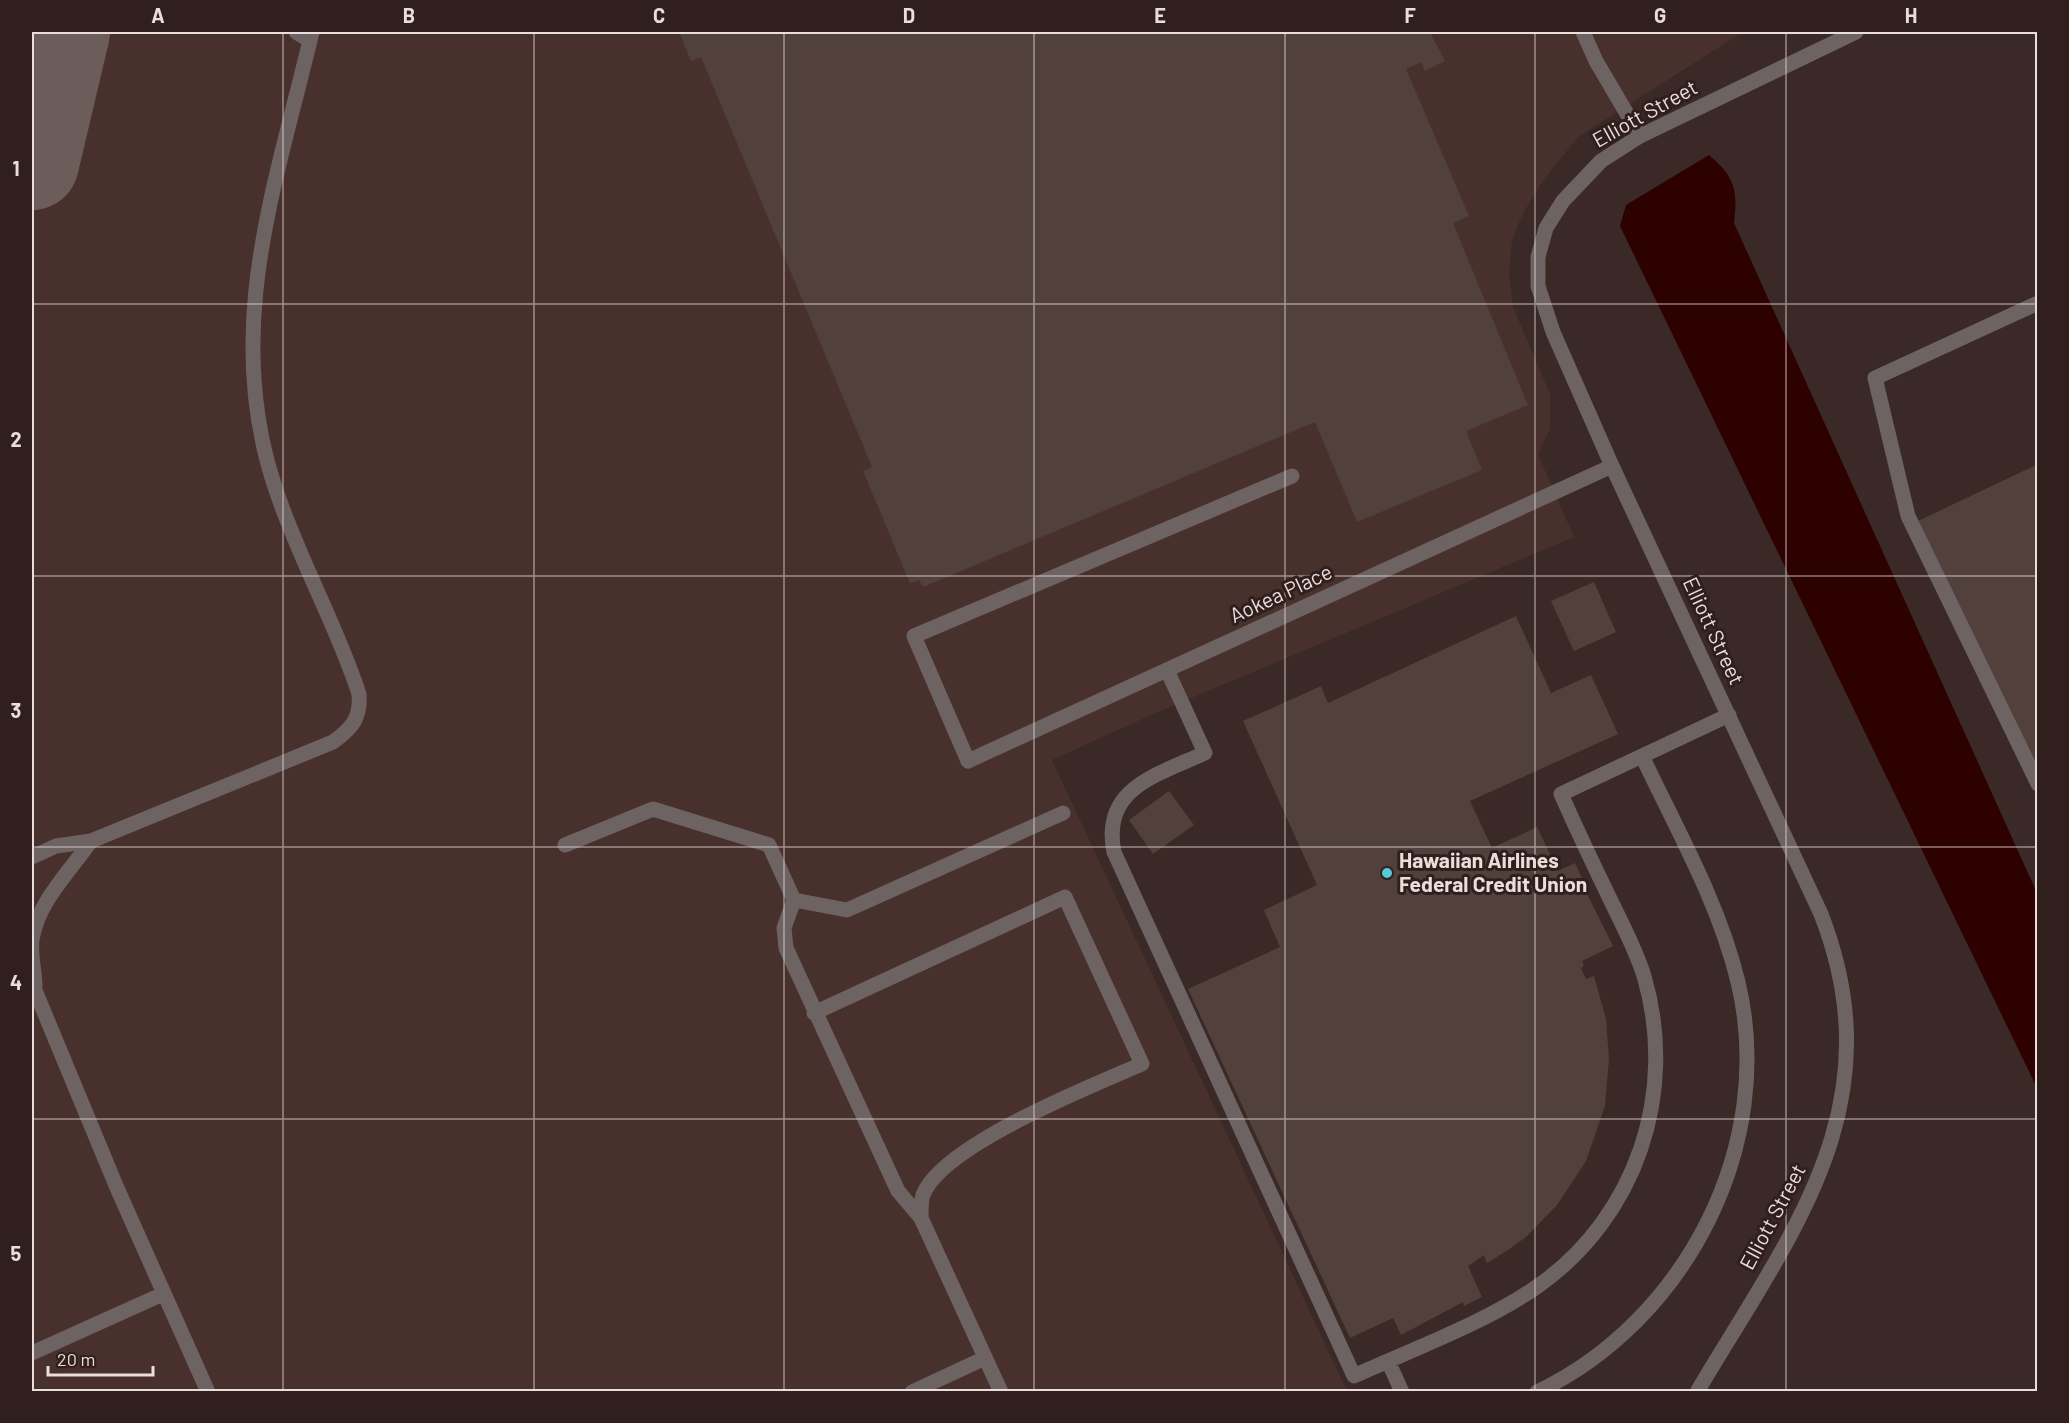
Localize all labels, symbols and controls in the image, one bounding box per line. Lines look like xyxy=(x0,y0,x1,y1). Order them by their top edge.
text: A xyxy=(151,3,165,27)
text: B xyxy=(403,3,415,27)
text: C xyxy=(653,3,665,27)
text: D xyxy=(903,3,915,27)
text: E xyxy=(1154,3,1166,27)
text: F xyxy=(1404,3,1416,27)
text: G xyxy=(1654,3,1666,27)
text: H xyxy=(1905,3,1917,27)
street label: Elliott Street xyxy=(1588,74,1701,152)
text: 1 xyxy=(12,156,20,180)
text: 2 xyxy=(10,427,22,451)
street label: Aokea Place xyxy=(1225,558,1336,627)
street label: Elliott Street xyxy=(1679,573,1750,688)
text: 3 xyxy=(11,698,21,722)
place label: Hawaiian Airlines Federal Credit Union xyxy=(1399,847,1587,896)
marker: Hawaiian Airlines Federal Credit Union xyxy=(1380,866,1394,880)
text: 4 xyxy=(10,970,22,994)
street label: Elliott Street xyxy=(1733,1159,1810,1273)
text: 5 xyxy=(11,1241,22,1265)
scale bar xyxy=(48,1339,153,1377)
text: 20 m xyxy=(57,1348,95,1370)

